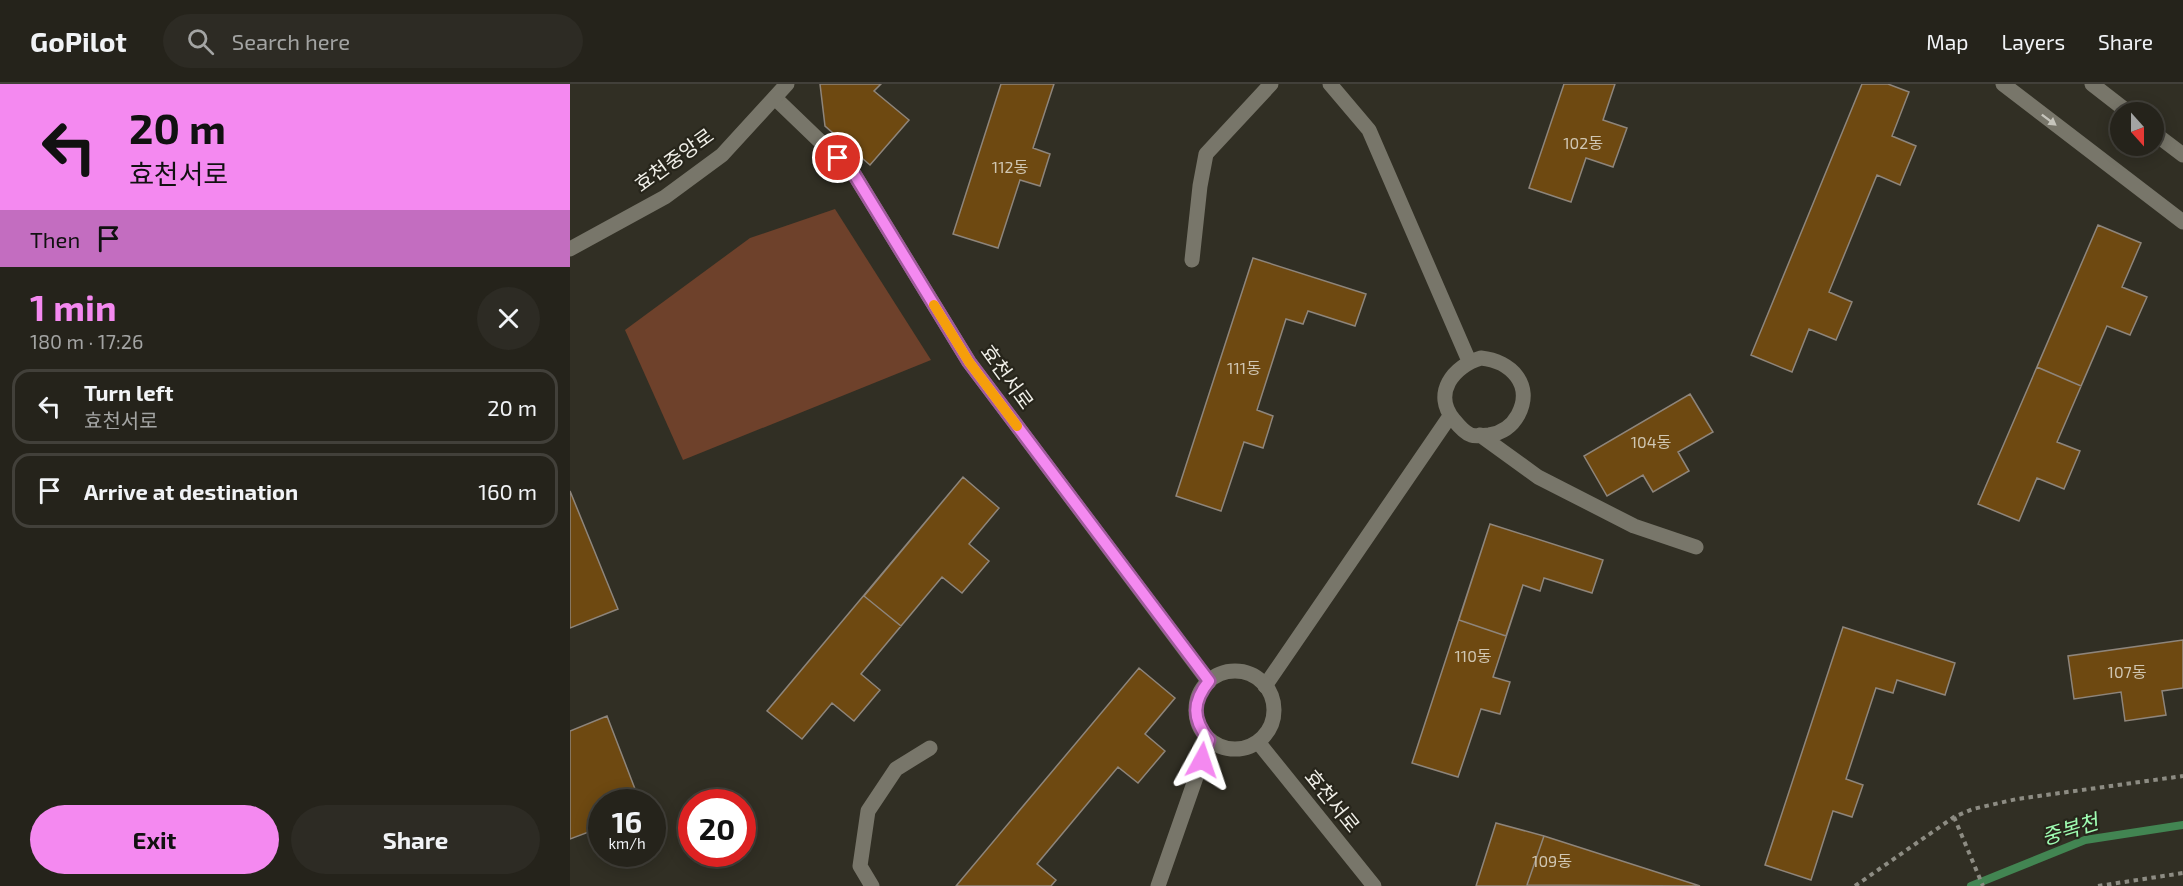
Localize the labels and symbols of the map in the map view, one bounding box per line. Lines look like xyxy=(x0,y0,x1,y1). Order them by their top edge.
north arrow xyxy=(2110,102,2164,156)
one-way arrow xyxy=(2042,113,2057,125)
street label: 효천중앙로 xyxy=(629,122,718,196)
pin xyxy=(812,132,863,183)
house number: 102동 xyxy=(1563,133,1603,152)
house number: 112동 xyxy=(992,157,1029,176)
street label: 효천서로 xyxy=(976,340,1039,413)
house number: 111동 xyxy=(1227,358,1261,377)
house number: 104동 xyxy=(1631,432,1672,451)
house number: 110동 xyxy=(1454,646,1492,665)
house number: 107동 xyxy=(2108,662,2147,681)
position arrow xyxy=(1170,728,1234,792)
street label: 효천서로 xyxy=(1300,764,1365,837)
speed limit sign: 20 xyxy=(678,789,756,867)
water label: 중복천 xyxy=(2038,807,2103,849)
house number: 109동 xyxy=(1532,851,1572,870)

